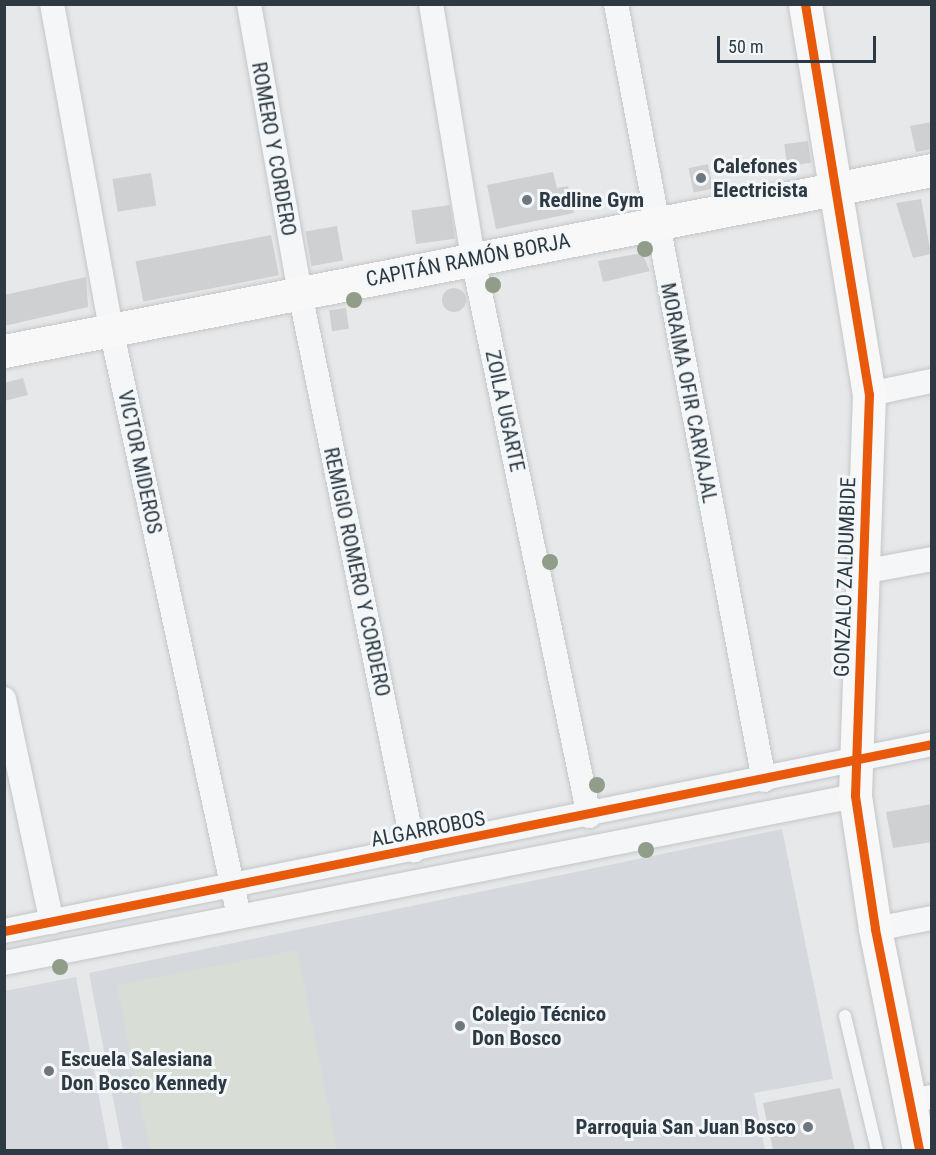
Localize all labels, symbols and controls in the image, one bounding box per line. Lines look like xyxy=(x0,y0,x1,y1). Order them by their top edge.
scale bar xyxy=(720,24,879,62)
text: 50 m xyxy=(728,36,763,57)
street label: ROMERO Y CORDERO xyxy=(246,60,302,238)
place label: Calefones Electricista xyxy=(713,153,808,203)
marker: Calefones Electricista xyxy=(694,171,708,185)
place label: Redline Gym xyxy=(539,187,644,213)
marker: Redline Gym xyxy=(520,193,534,207)
street label: CAPITÁN RAMÓN BORJA xyxy=(364,228,572,292)
street label: MORAIMA OFIR CARVAJAL xyxy=(655,281,723,505)
street label: ZOILA UGARTE xyxy=(480,348,530,474)
street label: VICTOR MIDEROS xyxy=(112,388,168,536)
street label: REMIGIO ROMERO Y CORDERO xyxy=(318,445,396,699)
street label: GONZALO ZALDUMBIDE xyxy=(829,477,861,677)
street label: ALGARROBOS xyxy=(369,806,487,852)
place label: Colegio Técnico Don Bosco xyxy=(472,1001,607,1051)
marker: Colegio Técnico Don Bosco xyxy=(453,1019,467,1033)
place label: Escuela Salesiana Don Bosco Kennedy xyxy=(61,1046,227,1096)
marker: Escuela Salesiana Don Bosco Kennedy xyxy=(42,1064,56,1078)
place label: Parroquia San Juan Bosco xyxy=(576,1114,796,1140)
marker: Parroquia San Juan Bosco xyxy=(801,1120,815,1134)

